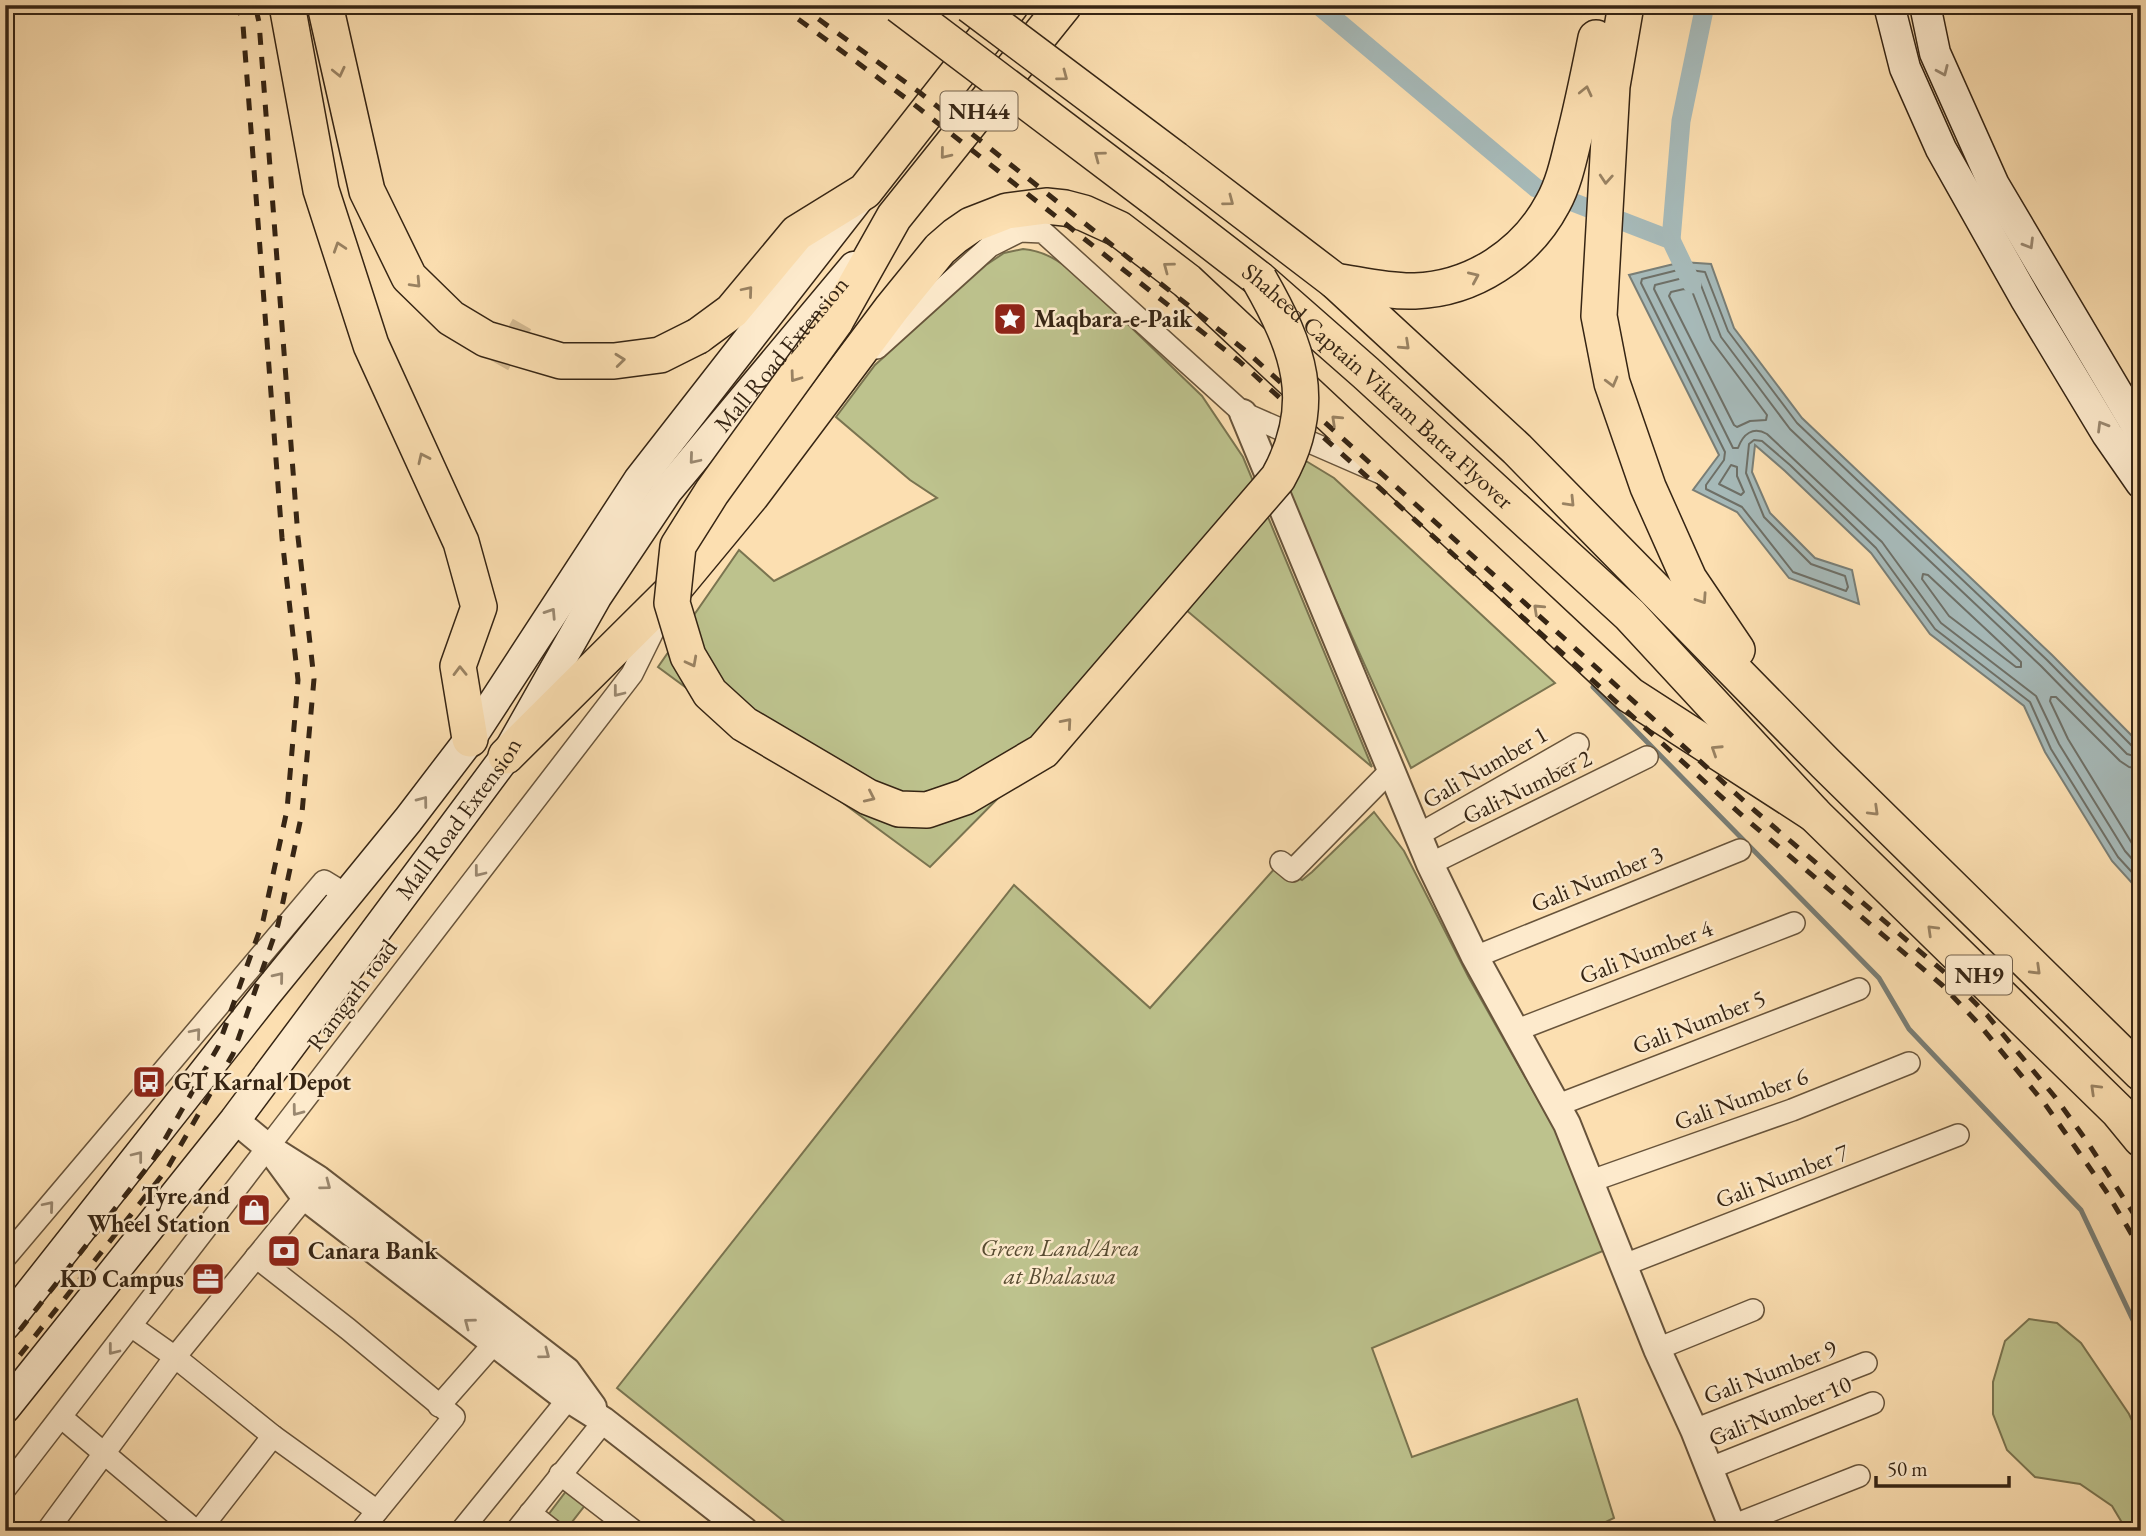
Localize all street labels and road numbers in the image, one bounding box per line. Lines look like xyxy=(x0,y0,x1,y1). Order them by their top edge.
road number: NH44 xyxy=(940,92,1018,130)
street label: Shaheed Captain Vikram Batra Flyover xyxy=(1236,256,1521,516)
street label: Mall Road Extension xyxy=(707,269,855,438)
street label: Gali Number 1 xyxy=(1416,718,1553,815)
street label: Mall Road Extension xyxy=(388,732,528,906)
street label: Gali Number 2 xyxy=(1457,742,1597,831)
street label: Gali Number 3 xyxy=(1526,838,1667,919)
street label: Gali Number 4 xyxy=(1575,912,1717,991)
street label: Ramgarh road xyxy=(300,932,404,1057)
road number: NH9 xyxy=(1946,956,2012,994)
street label: Gali Number 5 xyxy=(1628,982,1770,1061)
street label: Gali Number 6 xyxy=(1670,1060,1812,1137)
street label: Gali Number 7 xyxy=(1711,1136,1853,1215)
street label: Gali Number 9 xyxy=(1699,1332,1841,1411)
street label: Gali Number 10 xyxy=(1704,1368,1856,1453)

